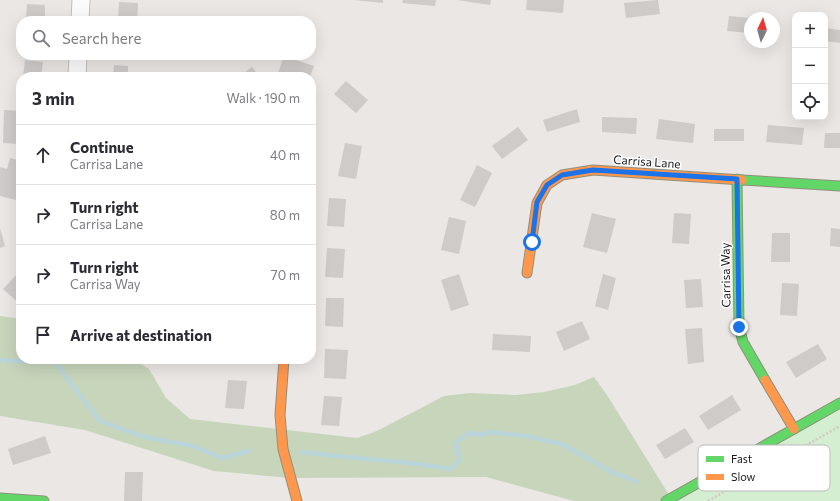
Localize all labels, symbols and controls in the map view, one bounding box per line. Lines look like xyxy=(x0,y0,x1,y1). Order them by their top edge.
north arrow xyxy=(744,12,780,48)
map controls xyxy=(792,12,828,120)
button: + xyxy=(792,12,828,48)
search box xyxy=(16,16,316,60)
icon: search xyxy=(30,27,52,49)
text: Search here xyxy=(62,29,141,47)
button: − xyxy=(792,48,828,84)
button: locate xyxy=(792,84,828,120)
text: 3 min xyxy=(32,88,75,109)
text: Walk · 190 m xyxy=(226,90,300,106)
text: Continue xyxy=(70,138,134,156)
icon: ahead xyxy=(32,144,54,166)
text: 40 m xyxy=(270,147,300,163)
street label: Carrisa Lane xyxy=(613,152,681,170)
text: Carrisa Lane xyxy=(70,156,143,172)
text: Turn right xyxy=(70,198,139,216)
icon: right xyxy=(32,204,54,226)
text: 80 m xyxy=(270,207,300,223)
text: Carrisa Lane xyxy=(70,216,143,232)
route start xyxy=(523,233,541,251)
street label: Carrisa Way xyxy=(717,242,733,308)
text: Turn right xyxy=(70,258,139,276)
icon: right xyxy=(32,264,54,286)
text: 70 m xyxy=(271,267,300,283)
text: Carrisa Way xyxy=(70,276,141,292)
route end xyxy=(730,318,748,336)
icon: arrive xyxy=(32,324,54,346)
text: Arrive at destination xyxy=(70,326,212,344)
legend xyxy=(698,445,830,491)
text: Fast xyxy=(731,452,753,465)
text: Slow xyxy=(731,470,756,483)

